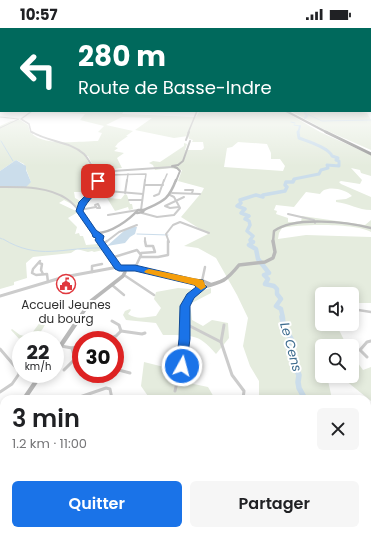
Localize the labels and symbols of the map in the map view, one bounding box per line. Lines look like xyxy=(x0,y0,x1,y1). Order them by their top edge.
pin xyxy=(81,164,115,198)
public building icon: Accueil Jeunes du bourg xyxy=(55,273,77,295)
place label: Accueil Jeunes du bourg xyxy=(21,296,111,327)
water label: Le Cens xyxy=(275,320,307,374)
speed limit sign: 30 xyxy=(72,331,124,383)
position arrow xyxy=(161,345,203,387)

